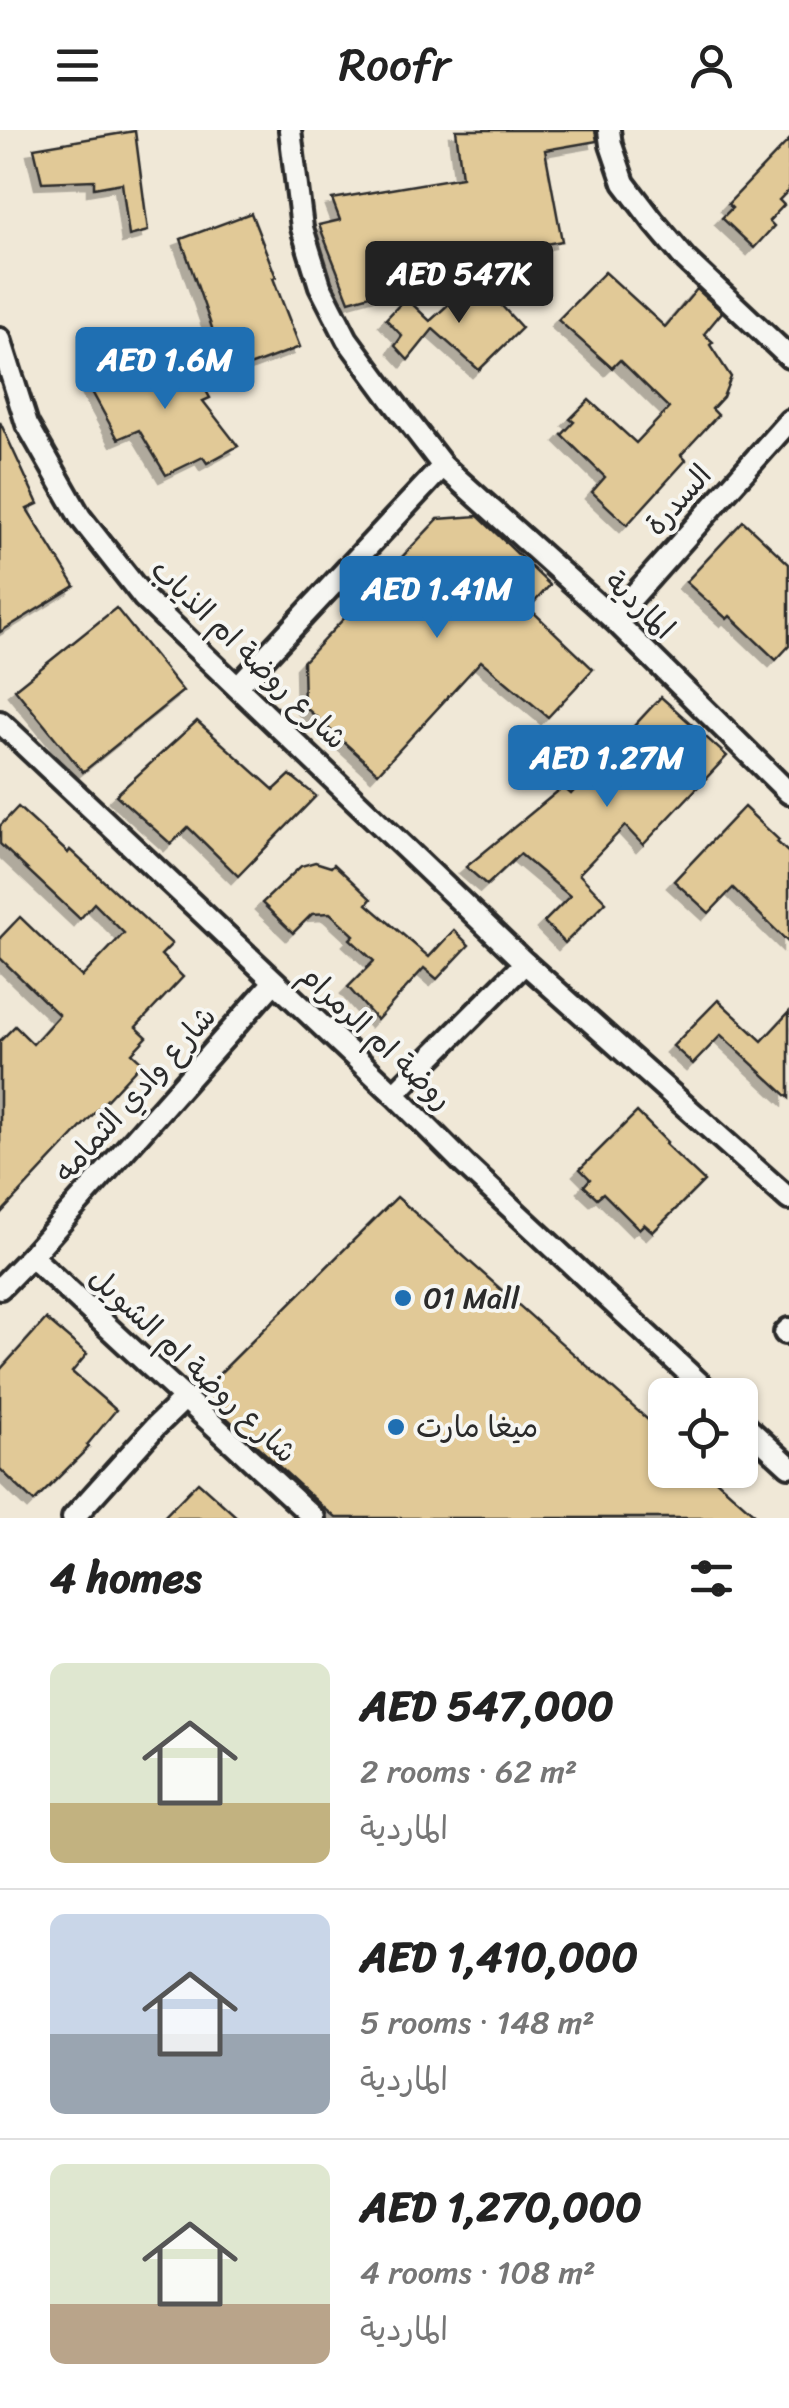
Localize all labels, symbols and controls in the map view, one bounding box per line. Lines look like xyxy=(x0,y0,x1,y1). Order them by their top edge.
text: Roofr xyxy=(339,25,450,105)
icon: menu xyxy=(50,38,105,93)
icon: person xyxy=(684,38,739,93)
pin: AED 547K xyxy=(356,241,562,326)
text: AED 547K xyxy=(387,245,531,302)
pin: AED 1.6M xyxy=(62,327,268,412)
text: AED 1.6M xyxy=(97,331,233,388)
street label: السدرة xyxy=(630,451,726,549)
street label: شارع روضة ام الذياب xyxy=(137,545,361,763)
pin: AED 1.41M xyxy=(323,556,551,641)
street label: الماردية xyxy=(592,557,688,653)
text: AED 1.41M xyxy=(362,560,512,617)
pin: AED 1.27M xyxy=(493,725,721,810)
text: AED 1.27M xyxy=(530,729,684,786)
street label: روضة ام الرمرام xyxy=(286,950,466,1124)
street label: شارع وادي الثمامه xyxy=(40,992,230,1196)
street label: شارع روضة ام الشويل xyxy=(76,1253,310,1477)
place label: 01 Mall xyxy=(423,1271,521,1325)
marker: 01 Mall xyxy=(392,1287,414,1309)
map controls xyxy=(648,1378,758,1488)
button: locate xyxy=(648,1378,758,1488)
place label: ميغا مارت xyxy=(416,1400,538,1454)
marker: ميغا مارت xyxy=(385,1416,407,1438)
text: 4 homes xyxy=(50,1541,202,1615)
icon: filters xyxy=(684,1551,739,1606)
text: AED 547,000 xyxy=(360,1669,614,1743)
icon: home xyxy=(130,1703,250,1823)
text: 2 rooms · 62 m² xyxy=(360,1743,577,1800)
text: الماردية xyxy=(360,1800,448,1857)
text: AED 1,410,000 xyxy=(360,1920,638,1994)
icon: home xyxy=(130,1954,250,2074)
text: 5 rooms · 148 m² xyxy=(360,1994,595,2051)
text: الماردية xyxy=(360,2051,448,2108)
text: AED 1,270,000 xyxy=(360,2170,642,2244)
icon: home xyxy=(130,2204,250,2324)
text: 4 rooms · 108 m² xyxy=(360,2244,596,2301)
text: الماردية xyxy=(360,2301,448,2358)

